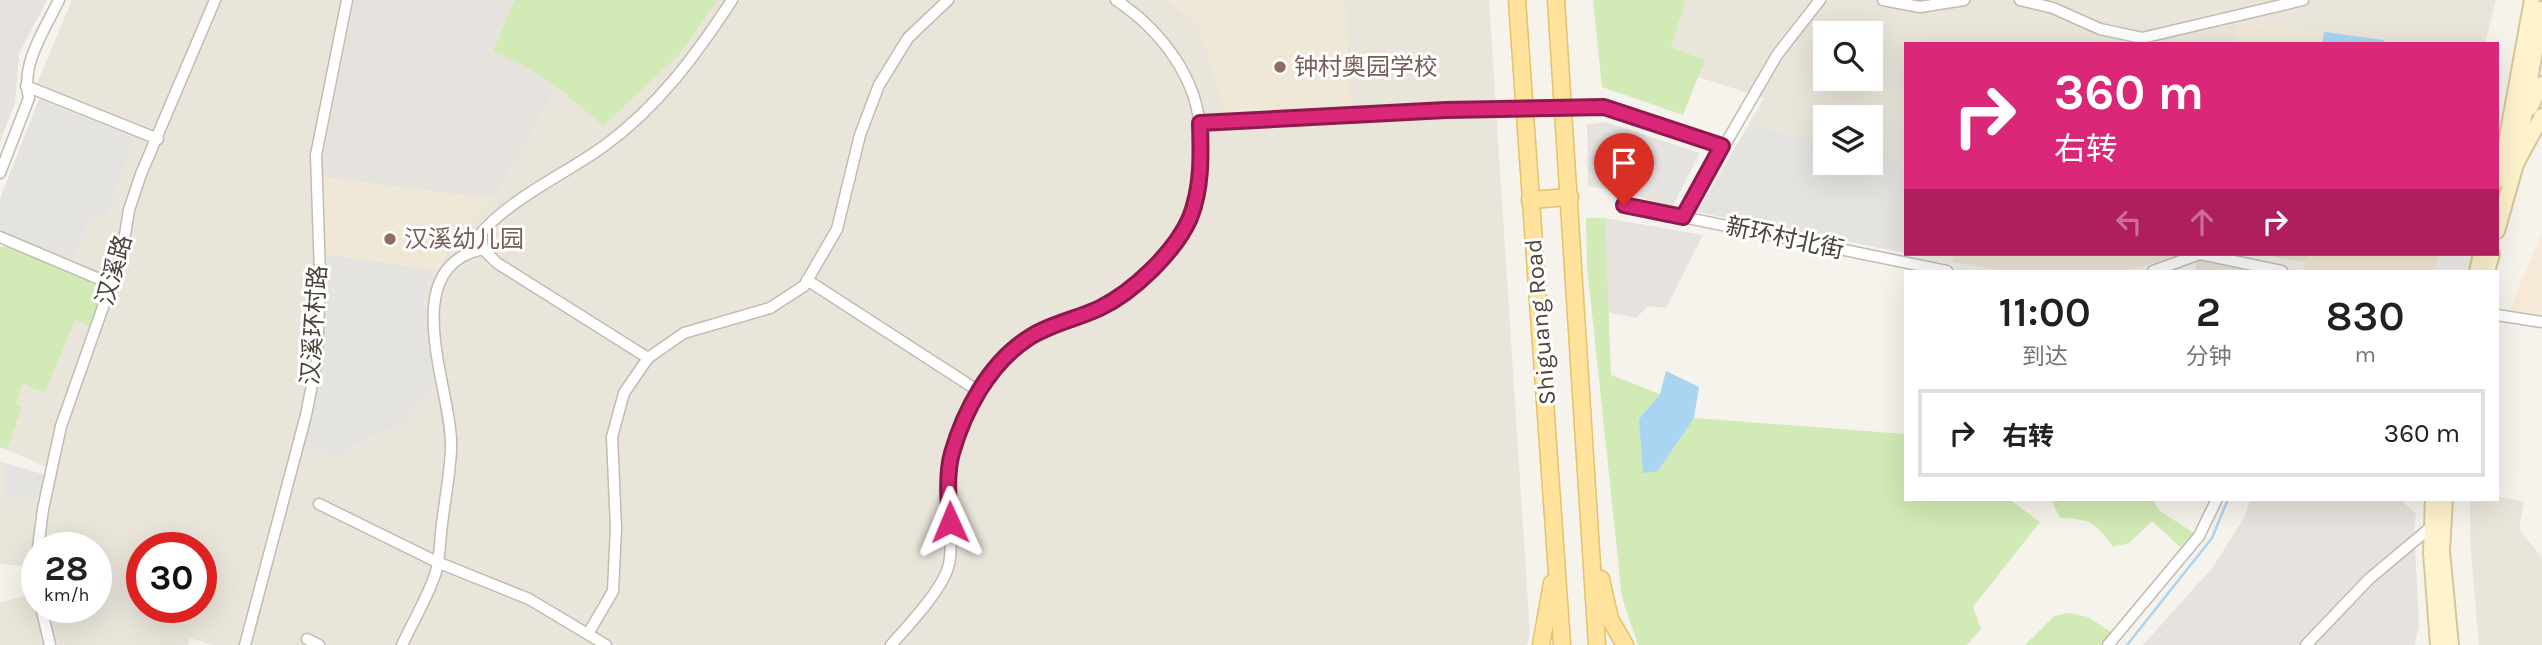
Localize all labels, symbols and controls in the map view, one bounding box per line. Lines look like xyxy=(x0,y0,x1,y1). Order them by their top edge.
map controls xyxy=(1813,21,1883,175)
button: search xyxy=(1813,21,1883,91)
place label: 钟村奥园学校 xyxy=(1294,53,1438,81)
marker: 钟村奥园学校 xyxy=(1272,59,1288,75)
text: 360 m xyxy=(2054,64,2204,121)
icon: right xyxy=(1939,70,2030,161)
button: layers xyxy=(1813,105,1883,175)
text: 右转 xyxy=(2054,131,2118,168)
pin xyxy=(1594,133,1654,205)
icon: arrive xyxy=(1605,144,1643,182)
icon: left xyxy=(2110,203,2148,241)
icon: ahead xyxy=(2183,203,2221,241)
icon: right xyxy=(2256,203,2294,241)
street label: 新环村北街 xyxy=(1723,212,1847,264)
place label: 汉溪幼儿园 xyxy=(404,225,524,253)
marker: 汉溪幼儿园 xyxy=(382,231,398,247)
street label: 汉溪路 xyxy=(91,232,137,308)
street label: Shiguang Road xyxy=(1519,238,1561,406)
street label: 汉溪环村路 xyxy=(296,264,332,386)
text: 11:00 xyxy=(1998,287,2091,337)
text: 2 xyxy=(2196,287,2221,337)
text: 830 xyxy=(2326,291,2405,341)
text: m xyxy=(2354,341,2376,368)
text: 到达 xyxy=(2022,343,2068,370)
text: 分钟 xyxy=(2185,343,2231,370)
icon: right xyxy=(1943,414,1981,452)
text: 360 m xyxy=(2384,418,2460,449)
text: 右转 xyxy=(2002,421,2054,452)
position arrow xyxy=(913,485,987,559)
speed limit sign: 30 xyxy=(126,532,217,623)
text: 28 xyxy=(45,548,88,589)
text: km/h xyxy=(44,584,89,606)

